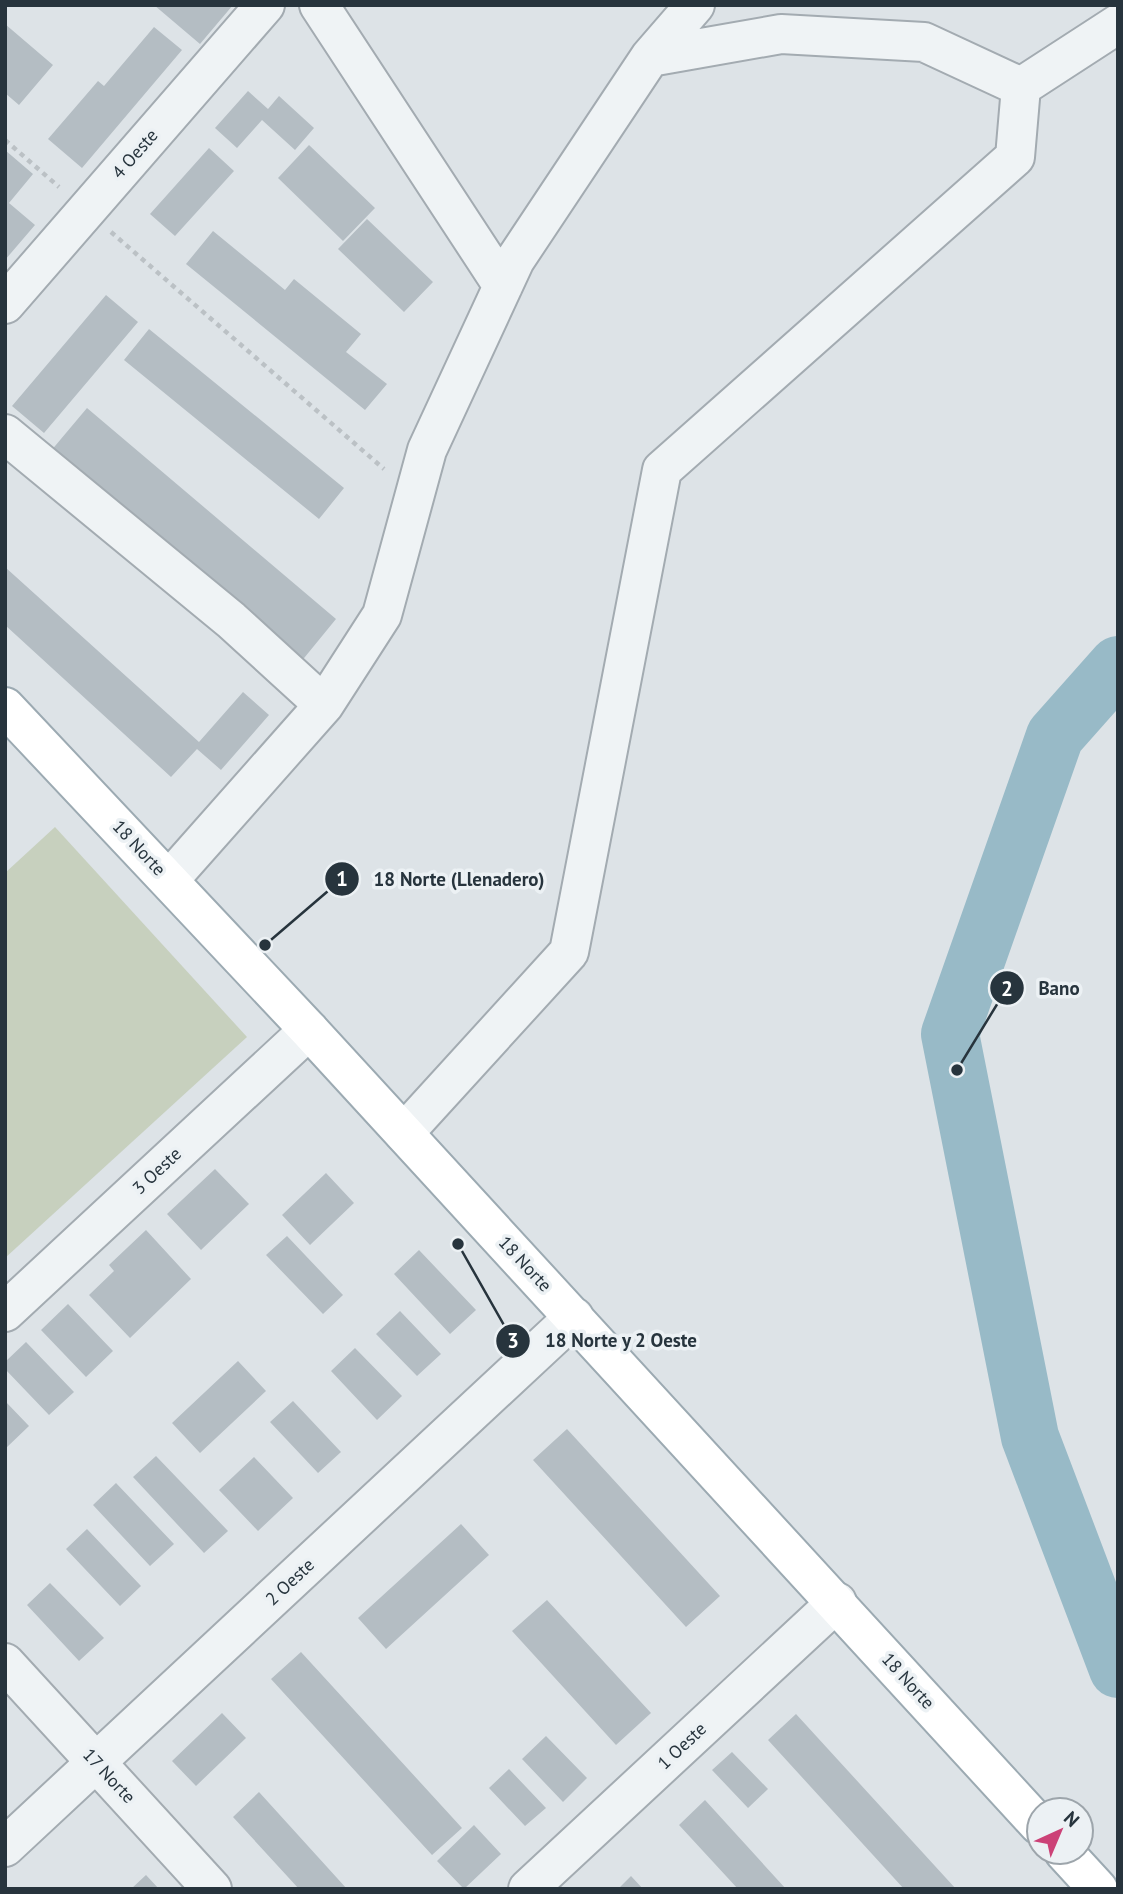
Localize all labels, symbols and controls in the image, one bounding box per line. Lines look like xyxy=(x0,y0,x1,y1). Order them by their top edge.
street label: 4 Oeste xyxy=(107,124,163,183)
street label: 18 Norte xyxy=(108,815,171,880)
callout: 18 Norte (Llenadero) xyxy=(324,859,558,899)
text: 1 xyxy=(336,865,348,892)
text: 18 Norte (Llenadero) xyxy=(374,867,544,891)
callout: Bano xyxy=(989,968,1093,1008)
text: 2 xyxy=(1001,975,1013,1002)
text: Bano xyxy=(1038,976,1080,1000)
street label: 3 Oeste xyxy=(127,1142,186,1199)
street label: 18 Norte xyxy=(494,1231,557,1296)
callout: 18 Norte y 2 Oeste xyxy=(495,1321,711,1361)
text: 3 xyxy=(507,1327,519,1354)
text: 18 Norte y 2 Oeste xyxy=(545,1328,697,1352)
street label: 2 Oeste xyxy=(260,1553,319,1610)
street label: 18 Norte xyxy=(877,1648,940,1714)
street label: 1 Oeste xyxy=(652,1717,711,1774)
street label: 17 Norte xyxy=(78,1743,141,1808)
north arrow xyxy=(1025,1796,1095,1866)
text: N xyxy=(1059,1806,1085,1832)

